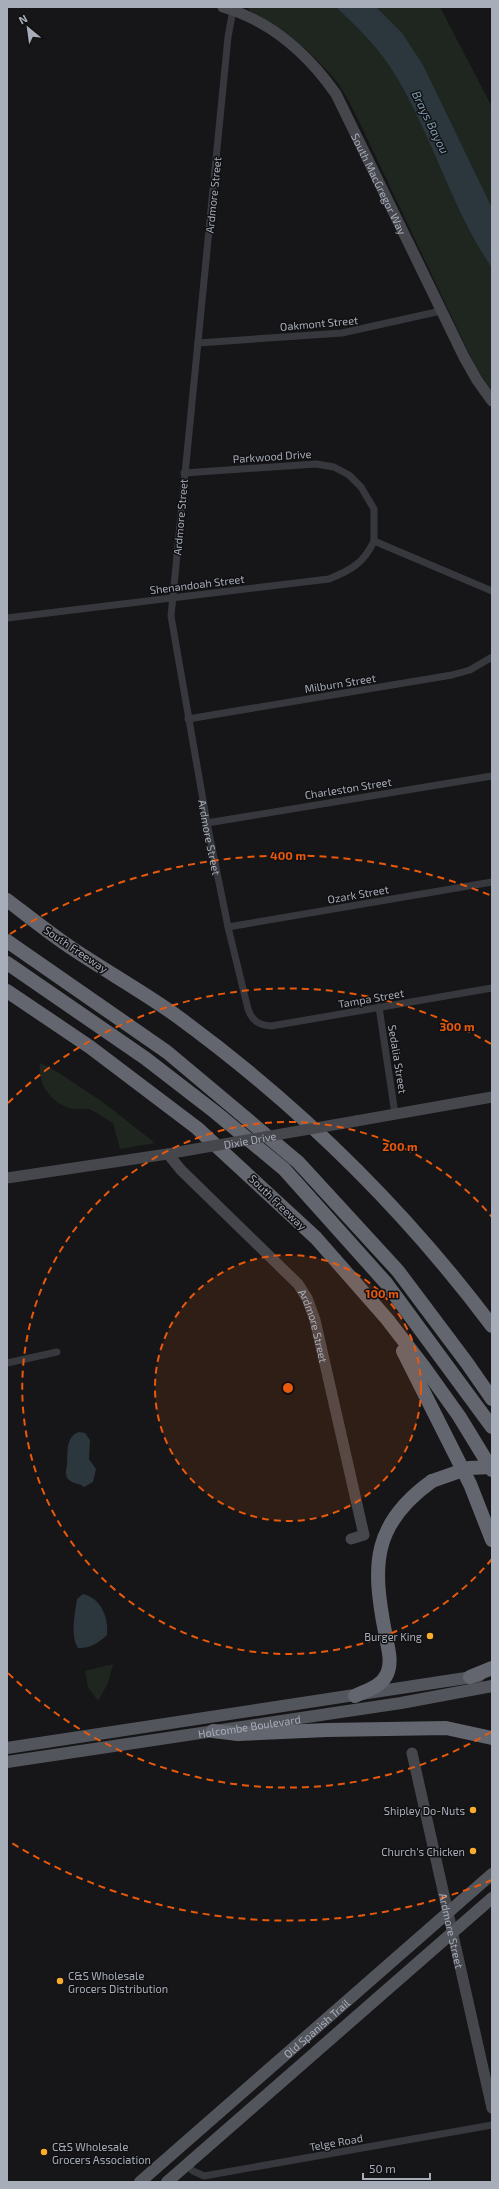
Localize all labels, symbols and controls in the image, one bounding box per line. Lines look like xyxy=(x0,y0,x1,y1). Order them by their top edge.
north arrow xyxy=(8,8,48,48)
text: N xyxy=(16,11,30,26)
water label: Brays Bayou xyxy=(409,88,452,156)
street label: South MacGregor Way xyxy=(349,131,410,236)
street label: Ardmore Street xyxy=(203,156,223,234)
street label: Oakmont Street xyxy=(279,313,359,333)
street label: Parkwood Drive xyxy=(232,447,312,465)
street label: Ardmore Street xyxy=(170,478,190,556)
street label: Shenandoah Street xyxy=(149,572,245,596)
street label: Milburn Street xyxy=(303,671,377,695)
street label: Charleston Street xyxy=(304,775,392,801)
street label: Ardmore Street xyxy=(197,799,224,876)
text: 400 m xyxy=(270,848,306,862)
street label: Ozark Street xyxy=(326,882,390,906)
street label: South Freeway xyxy=(42,923,111,975)
street label: Tampa Street xyxy=(337,986,405,1010)
text: 300 m xyxy=(439,1019,475,1033)
street label: Sedalia Street xyxy=(386,1024,410,1094)
street label: Dixie Drive xyxy=(223,1129,277,1150)
text: 200 m xyxy=(382,1139,418,1153)
street label: South Freeway xyxy=(247,1171,309,1233)
street label: Ardmore Street xyxy=(296,1286,331,1364)
text: 100 m xyxy=(365,1286,399,1300)
centre of rings xyxy=(281,1381,295,1395)
place label: Burger King xyxy=(364,1630,422,1643)
marker: Burger King xyxy=(425,1631,435,1641)
street label: Holcombe Boulevard xyxy=(197,1712,302,1740)
place label: Shipley Do-Nuts xyxy=(384,1804,465,1817)
marker: Shipley Do-Nuts xyxy=(468,1805,478,1815)
place label: Church's Chicken xyxy=(381,1845,465,1858)
marker: Church's Chicken xyxy=(468,1846,478,1856)
street label: Ardmore Street xyxy=(437,1892,467,1969)
place label: C&S Wholesale Grocers Distribution xyxy=(68,1969,168,1995)
marker: C&S Wholesale Grocers Distribution xyxy=(55,1976,65,1986)
street label: Old Spanish Trail xyxy=(281,1995,352,2060)
street label: Telge Road xyxy=(308,2131,364,2153)
place label: C&S Wholesale Grocers Association xyxy=(52,2140,151,2166)
marker: C&S Wholesale Grocers Association xyxy=(39,2147,49,2157)
scale bar xyxy=(363,2155,430,2181)
text: 50 m xyxy=(369,2161,396,2175)

